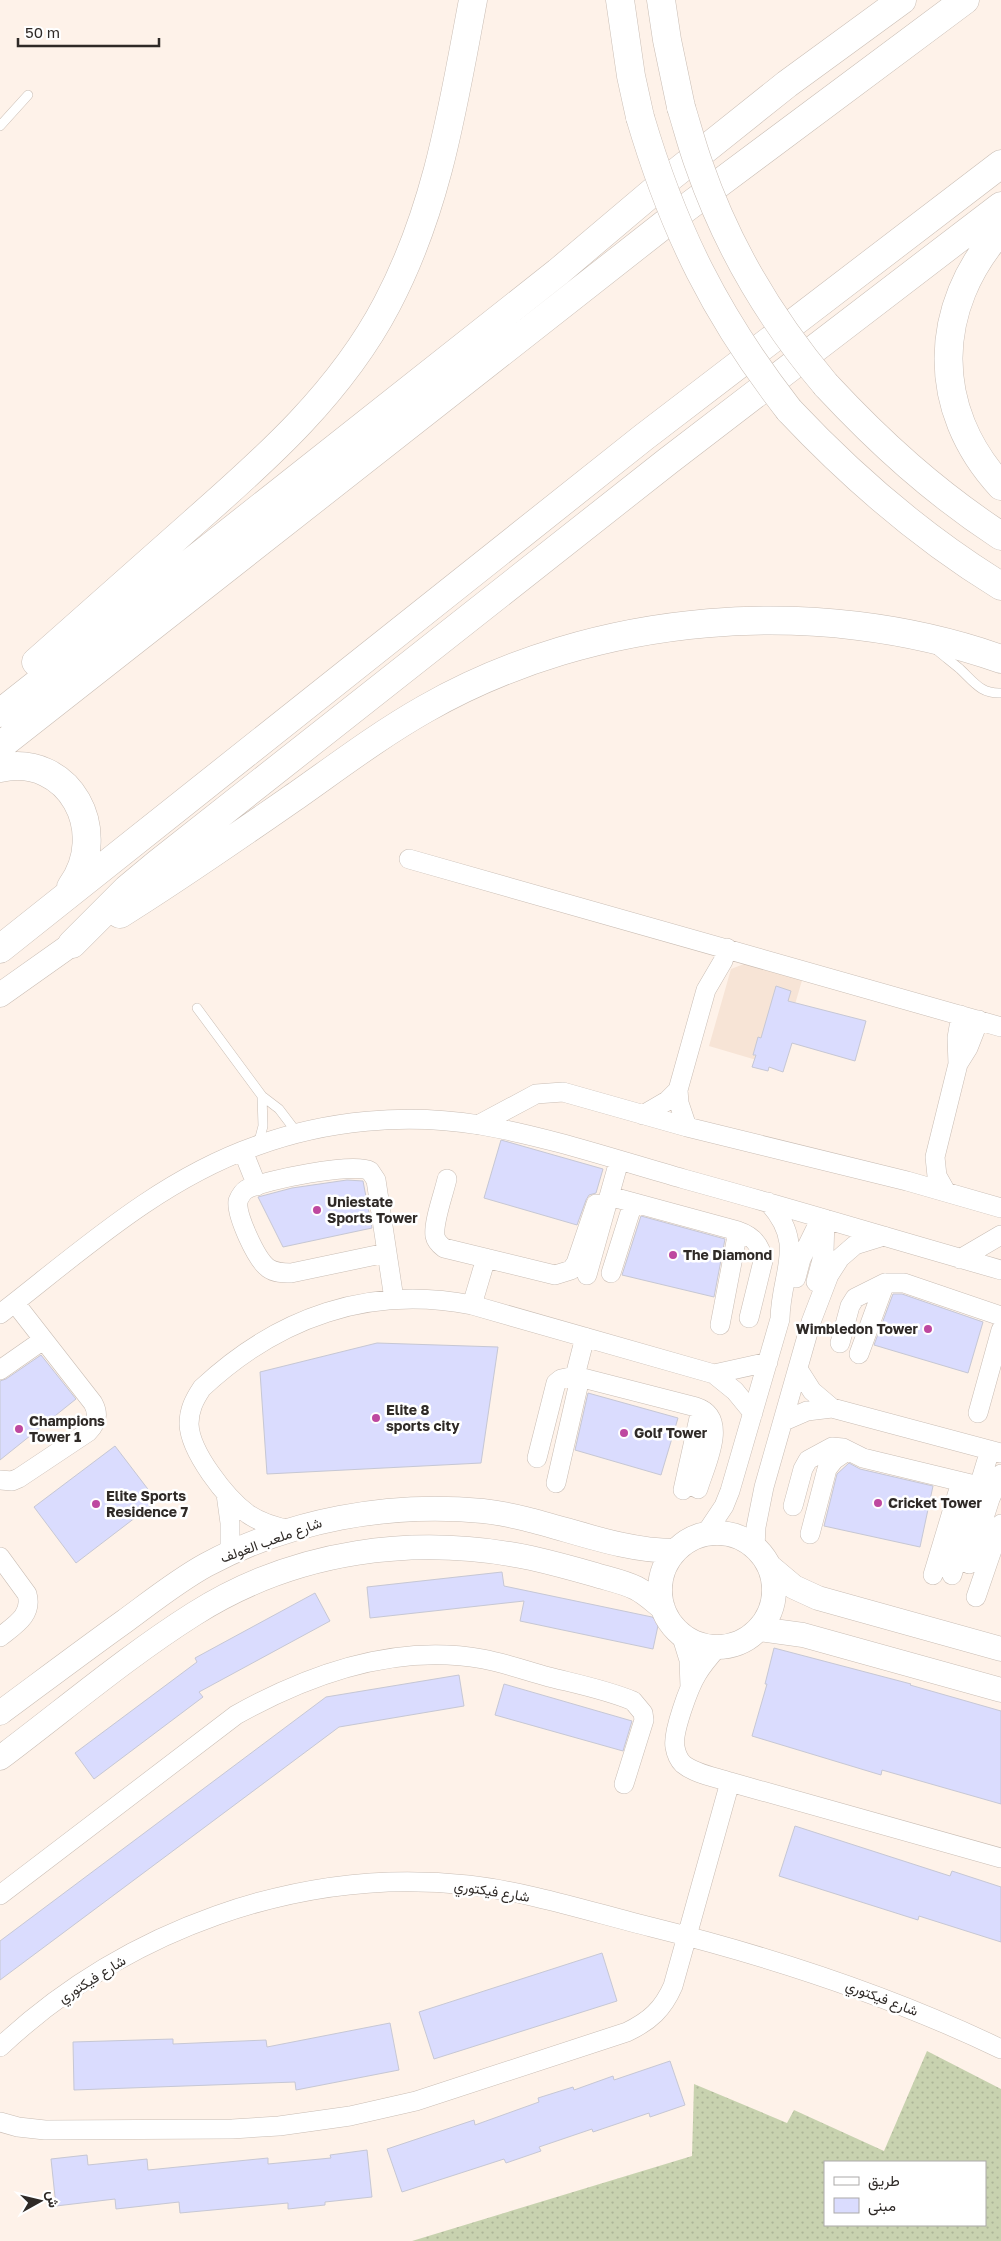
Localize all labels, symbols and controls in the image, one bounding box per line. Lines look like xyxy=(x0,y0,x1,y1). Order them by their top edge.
scale bar xyxy=(18,15,159,47)
text: 50 m xyxy=(25,23,60,41)
place label: Uniestate Sports Tower xyxy=(327,1193,418,1226)
marker: Uniestate Sports Tower xyxy=(311,1204,323,1216)
place label: The Diamond xyxy=(683,1246,772,1263)
marker: The Diamond xyxy=(667,1249,679,1261)
place label: Wimbledon Tower xyxy=(796,1320,919,1337)
marker: Wimbledon Tower xyxy=(922,1323,934,1335)
place label: Elite 8 sports city xyxy=(386,1401,460,1434)
place label: Champions Tower 1 xyxy=(29,1412,105,1445)
marker: Elite 8 sports city xyxy=(370,1412,382,1424)
marker: Champions Tower 1 xyxy=(13,1423,25,1435)
place label: Golf Tower xyxy=(634,1424,708,1441)
marker: Golf Tower xyxy=(618,1427,630,1439)
place label: Elite Sports Residence 7 xyxy=(106,1487,189,1520)
place label: Cricket Tower xyxy=(888,1494,983,1511)
marker: Cricket Tower xyxy=(872,1497,884,1509)
marker: Elite Sports Residence 7 xyxy=(90,1498,102,1510)
street label: شارع ملعب الغولف xyxy=(218,1513,325,1569)
street label: شارع فيكتوري xyxy=(452,1876,531,1909)
street label: شارع فيكتوري xyxy=(55,1951,131,2009)
street label: شارع فيكتوري xyxy=(842,1976,921,2023)
legend xyxy=(824,2161,986,2226)
text: طريق xyxy=(868,2171,900,2191)
north arrow xyxy=(15,2176,65,2226)
text: ش xyxy=(43,2190,63,2209)
text: مبنى xyxy=(868,2196,896,2216)

